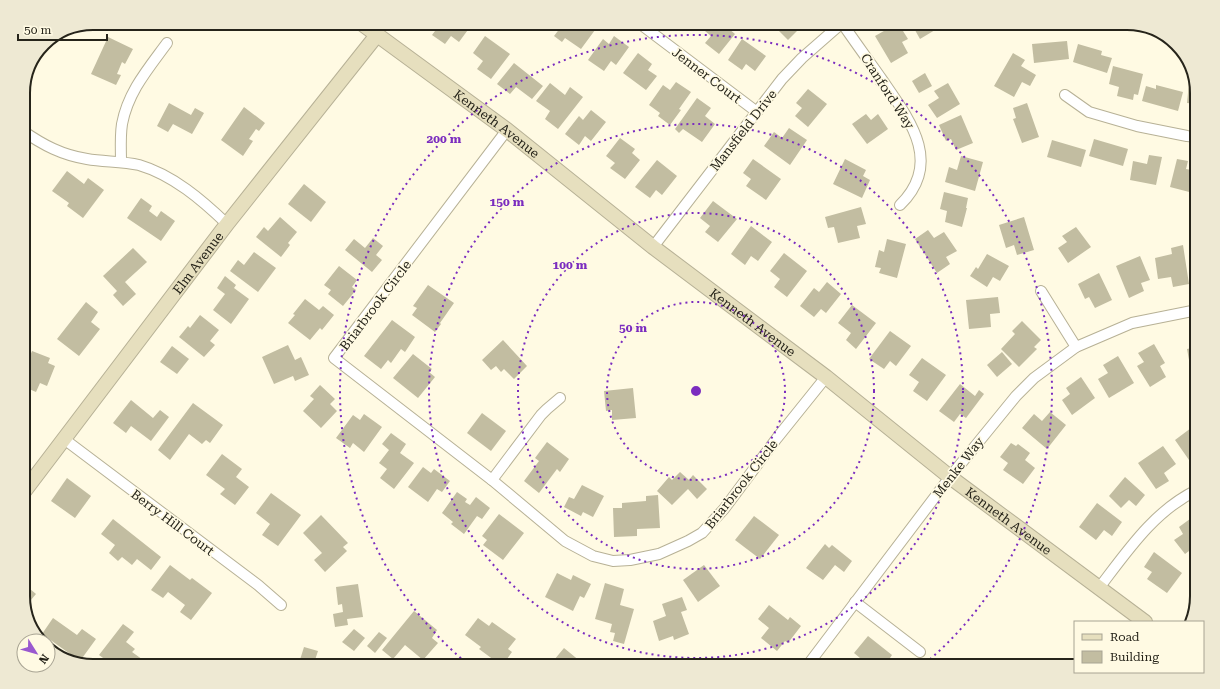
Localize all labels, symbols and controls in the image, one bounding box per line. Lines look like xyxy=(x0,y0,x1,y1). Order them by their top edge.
scale bar xyxy=(18,16,107,42)
text: 50 m xyxy=(24,23,51,37)
street label: Jenner Court xyxy=(669,45,744,106)
street label: Cranford Way xyxy=(858,51,918,132)
street label: Kenneth Avenue xyxy=(451,87,542,161)
street label: Mansfield Drive xyxy=(707,87,780,174)
text: 200 m xyxy=(427,132,462,146)
text: 150 m xyxy=(490,195,525,209)
street label: Elm Avenue xyxy=(170,229,226,297)
street label: Briarbrook Circle xyxy=(337,257,414,353)
text: 100 m xyxy=(553,258,588,272)
street label: Kenneth Avenue xyxy=(707,285,798,360)
text: 50 m xyxy=(619,321,647,335)
centre of rings xyxy=(689,384,703,398)
street label: Menke Way xyxy=(930,434,987,501)
street label: Briarbrook Circle xyxy=(702,437,781,532)
street label: Kenneth Avenue xyxy=(962,484,1054,558)
street label: Berry Hill Court xyxy=(128,486,217,559)
legend xyxy=(1074,621,1204,673)
text: Road xyxy=(1110,630,1140,644)
north arrow xyxy=(16,633,56,673)
text: Building xyxy=(1110,650,1159,664)
text: N xyxy=(36,651,51,666)

